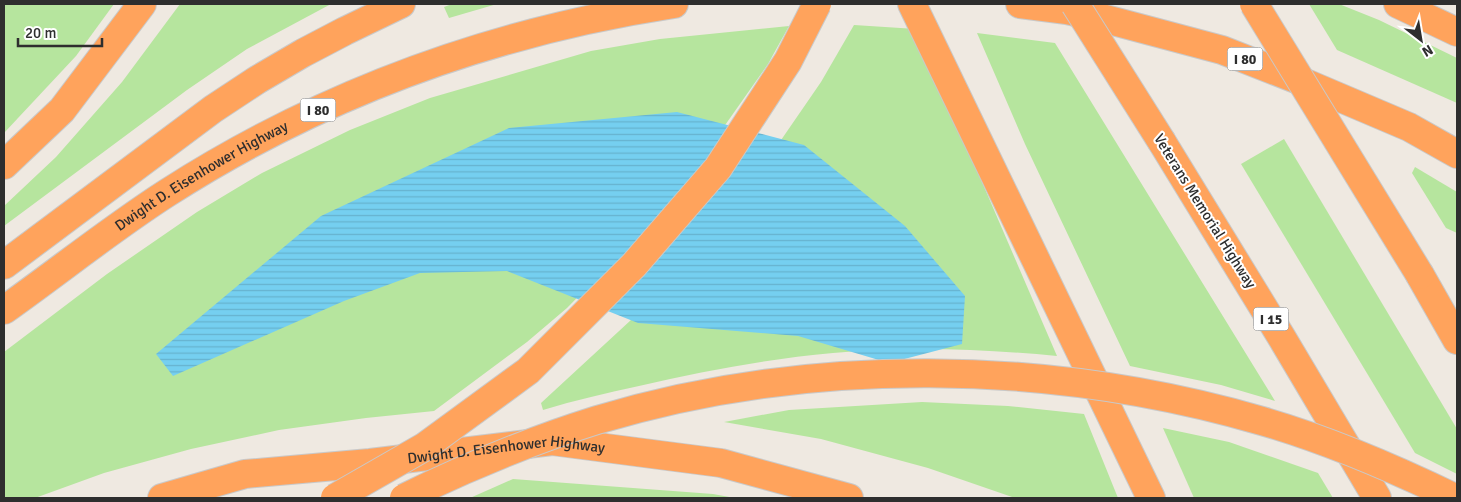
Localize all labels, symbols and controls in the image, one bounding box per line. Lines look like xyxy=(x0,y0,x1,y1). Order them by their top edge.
scale bar xyxy=(18,15,101,47)
north arrow xyxy=(1396,15,1446,65)
text: 20 m xyxy=(25,24,56,42)
text: N xyxy=(1419,41,1436,61)
road number: I 80 xyxy=(1228,48,1262,70)
road number: I 80 xyxy=(300,98,336,122)
street label: Dwight D. Eisenhower Highway xyxy=(111,117,291,235)
street label: Veterans Memorial Highway xyxy=(1150,130,1260,292)
road number: I 15 xyxy=(1254,308,1288,330)
street label: Dwight D. Eisenhower Highway xyxy=(406,432,606,467)

